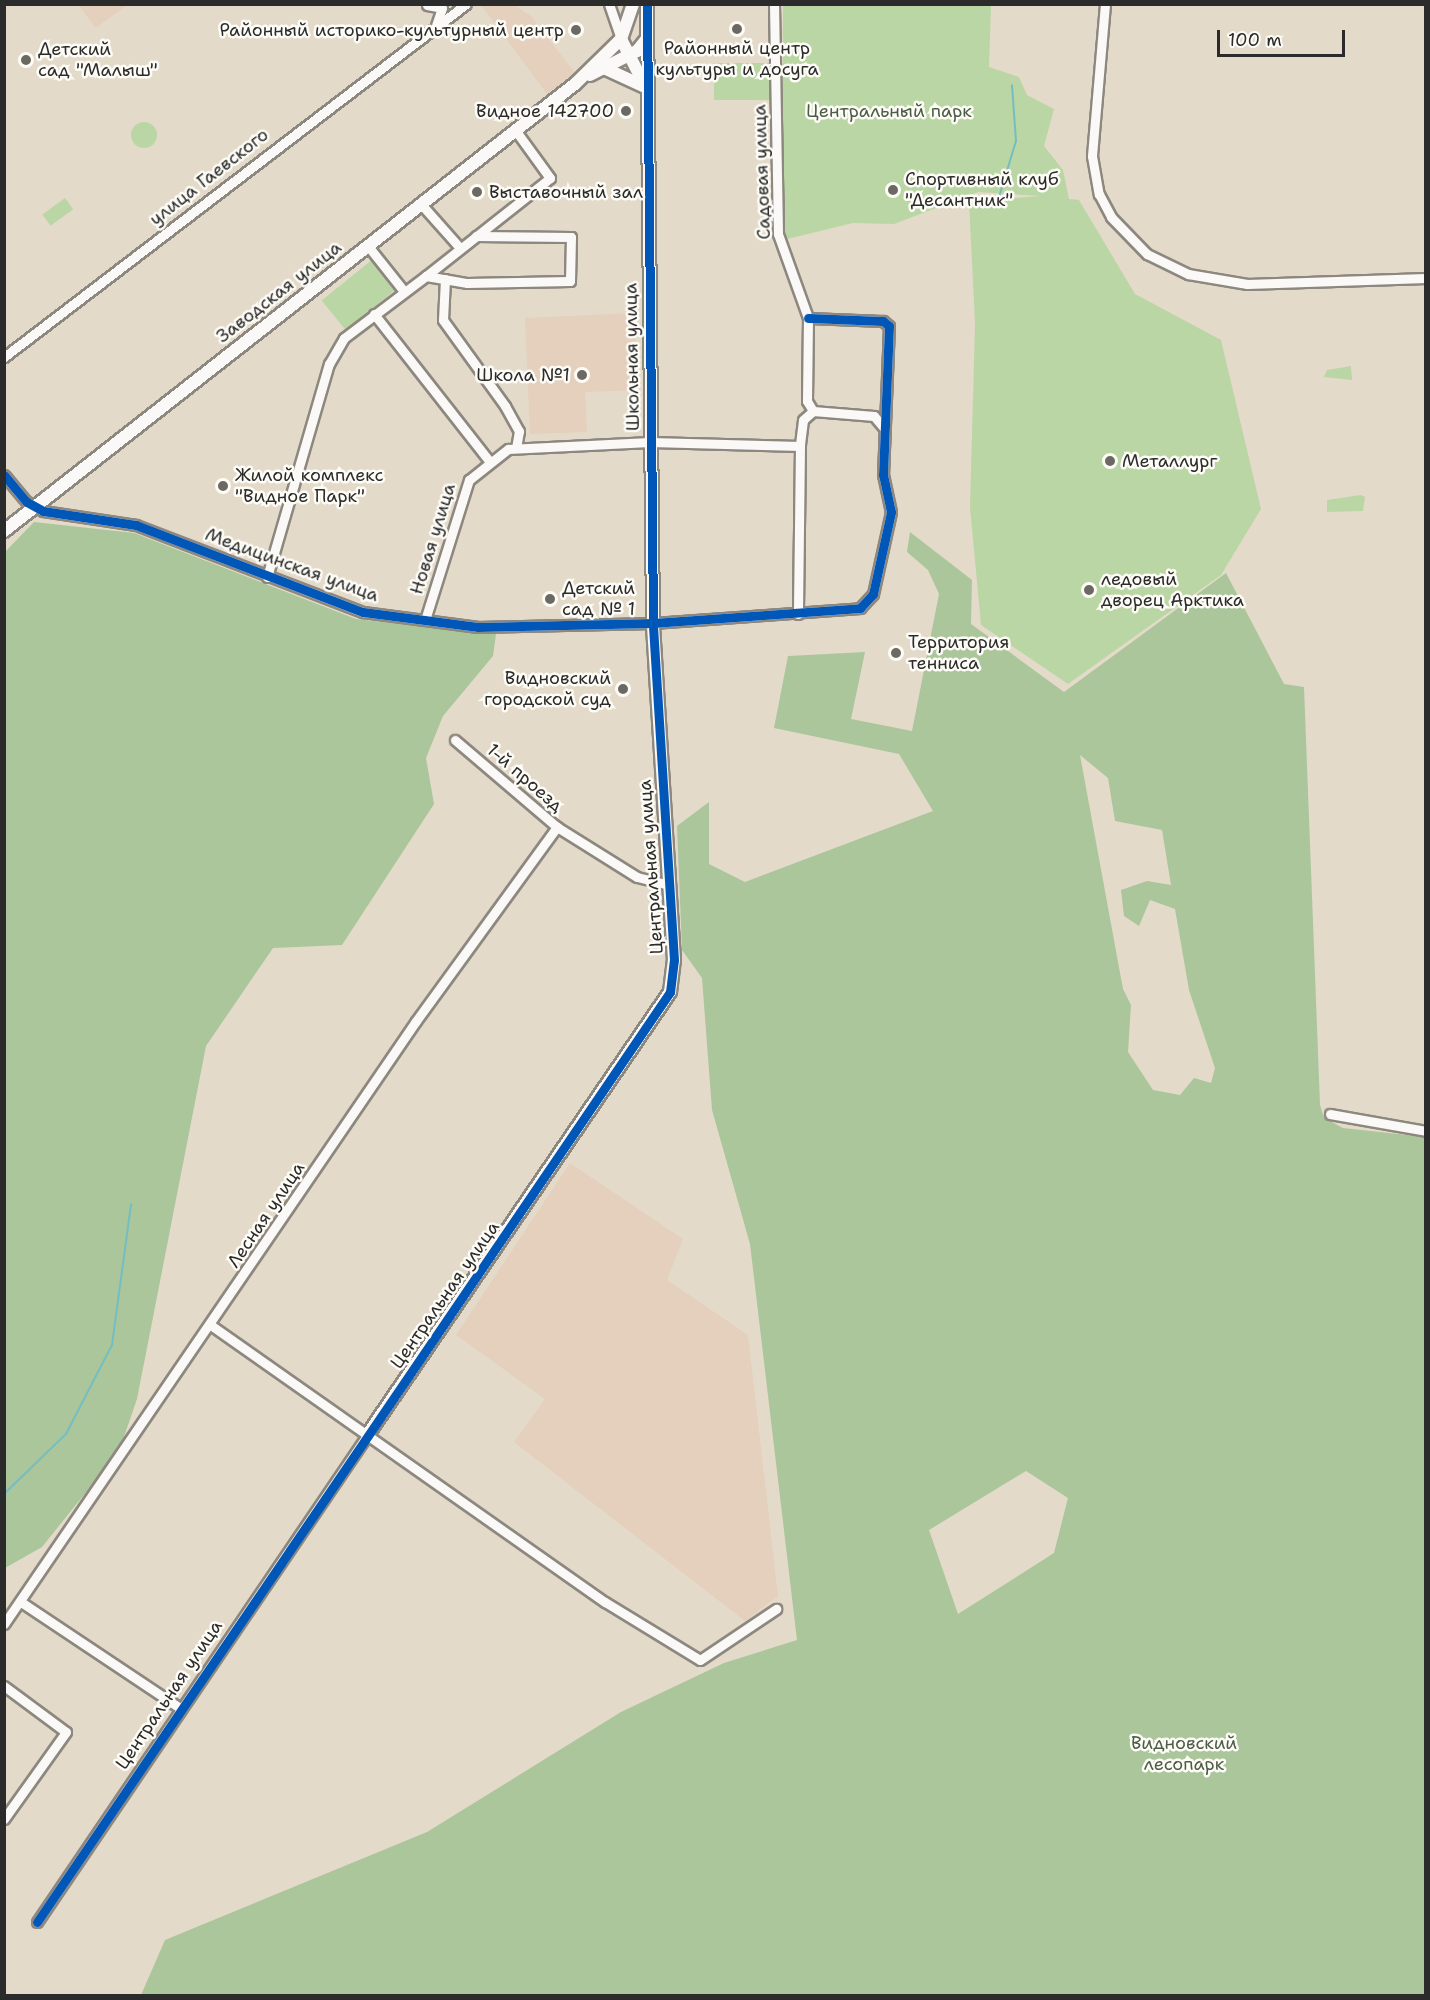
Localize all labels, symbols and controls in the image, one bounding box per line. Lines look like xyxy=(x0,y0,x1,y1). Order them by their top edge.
scale bar xyxy=(1220,18,1348,56)
place label: Районный историко-культурный центр xyxy=(220,19,564,41)
marker: Районный центр культуры и досуга xyxy=(730,22,744,36)
marker: Районный историко-культурный центр xyxy=(569,23,583,37)
text: 100 m xyxy=(1228,28,1282,52)
place label: Районный центр культуры и досуга xyxy=(655,38,819,80)
place label: Детский сад "Малыш" xyxy=(38,39,158,82)
marker: Детский сад "Малыш" xyxy=(19,53,33,67)
place label: Видное 142700 xyxy=(476,100,614,122)
park label: Центральный парк xyxy=(806,100,972,122)
marker: Видное 142700 xyxy=(619,104,633,118)
street label: Садовая улица xyxy=(749,104,775,240)
street label: улица Гаевского xyxy=(145,124,273,230)
place label: Спортивный клуб "Десантник" xyxy=(905,169,1059,212)
place label: Выставочный зал xyxy=(489,181,643,203)
marker: Спортивный клуб "Десантник" xyxy=(886,183,900,197)
marker: Выставочный зал xyxy=(470,185,484,199)
street label: Заводская улица xyxy=(212,237,346,347)
street label: Школьная улица xyxy=(620,283,644,431)
place label: Школа №1 xyxy=(476,364,570,386)
marker: Школа №1 xyxy=(575,368,589,382)
place label: Металлург xyxy=(1122,450,1217,472)
marker: Металлург xyxy=(1103,454,1117,468)
place label: Жилой комплекс "Видное Парк" xyxy=(235,465,384,508)
marker: Жилой комплекс "Видное Парк" xyxy=(216,479,230,493)
street label: Новая улица xyxy=(406,481,460,597)
street label: Медицинская улица xyxy=(202,524,382,606)
place label: ледовый дворец Арктика xyxy=(1101,569,1244,612)
place label: Детский сад № 1 xyxy=(562,578,635,620)
marker: ледовый дворец Арктика xyxy=(1082,583,1096,597)
marker: Детский сад № 1 xyxy=(543,592,557,606)
place label: Территория тенниса xyxy=(908,632,1010,674)
marker: Территория тенниса xyxy=(889,646,903,660)
place label: Видновский городской суд xyxy=(484,668,611,710)
marker: Видновский городской суд xyxy=(616,682,630,696)
street label: 1-й проезд xyxy=(482,739,568,817)
street label: Центральная улица xyxy=(634,779,668,955)
street label: Лесная улица xyxy=(223,1158,309,1272)
street label: Центральная улица xyxy=(386,1217,504,1373)
street label: Центральная улица xyxy=(111,1616,227,1774)
park label: Видновский лесопарк xyxy=(1131,1733,1237,1776)

